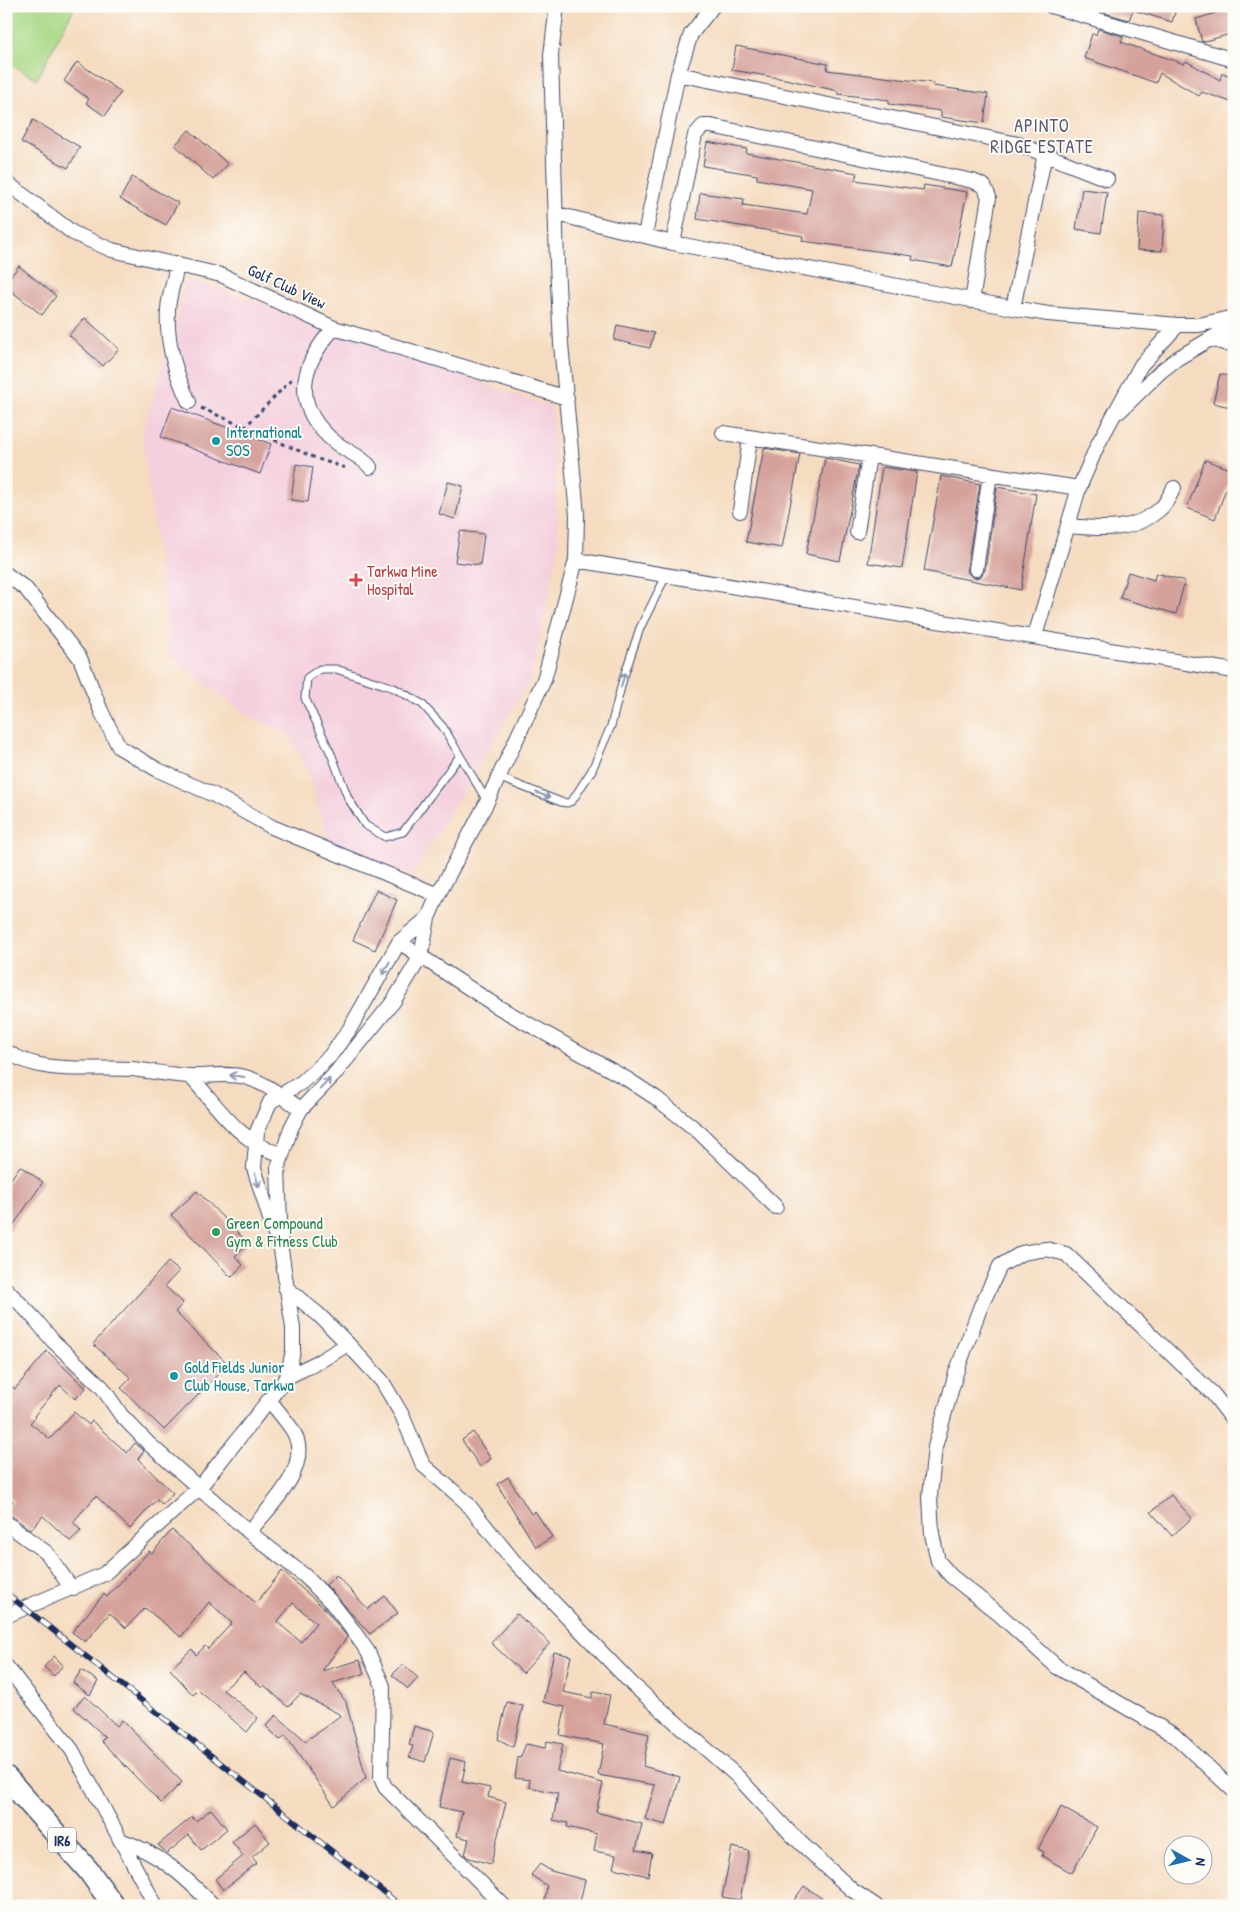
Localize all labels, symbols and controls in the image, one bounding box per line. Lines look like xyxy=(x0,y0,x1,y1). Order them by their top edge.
district label: APINTO RIDGE ESTATE xyxy=(990,113,1094,159)
street label: Golf Club View xyxy=(244,258,330,314)
place label: International SOS xyxy=(226,421,303,461)
marker: International SOS xyxy=(210,435,222,447)
place label: Tarkwa Mine Hospital xyxy=(367,560,438,600)
marker: Tarkwa Mine Hospital xyxy=(349,573,363,587)
one-way arrow xyxy=(618,673,628,689)
one-way arrow xyxy=(535,791,550,800)
one-way arrow xyxy=(380,960,390,974)
one-way arrow xyxy=(229,1071,245,1081)
one-way arrow xyxy=(319,1077,331,1090)
one-way arrow xyxy=(253,1171,262,1187)
place label: Green Compound Gym & Fitness Club xyxy=(226,1212,338,1252)
marker: Green Compound Gym & Fitness Club xyxy=(210,1226,222,1238)
place label: Gold Fields Junior Club House, Tarkwa xyxy=(184,1356,294,1396)
marker: Gold Fields Junior Club House, Tarkwa xyxy=(168,1370,180,1382)
road number: IR6 xyxy=(48,1828,76,1852)
north arrow xyxy=(1162,1834,1212,1884)
text: N xyxy=(1191,1857,1211,1867)

